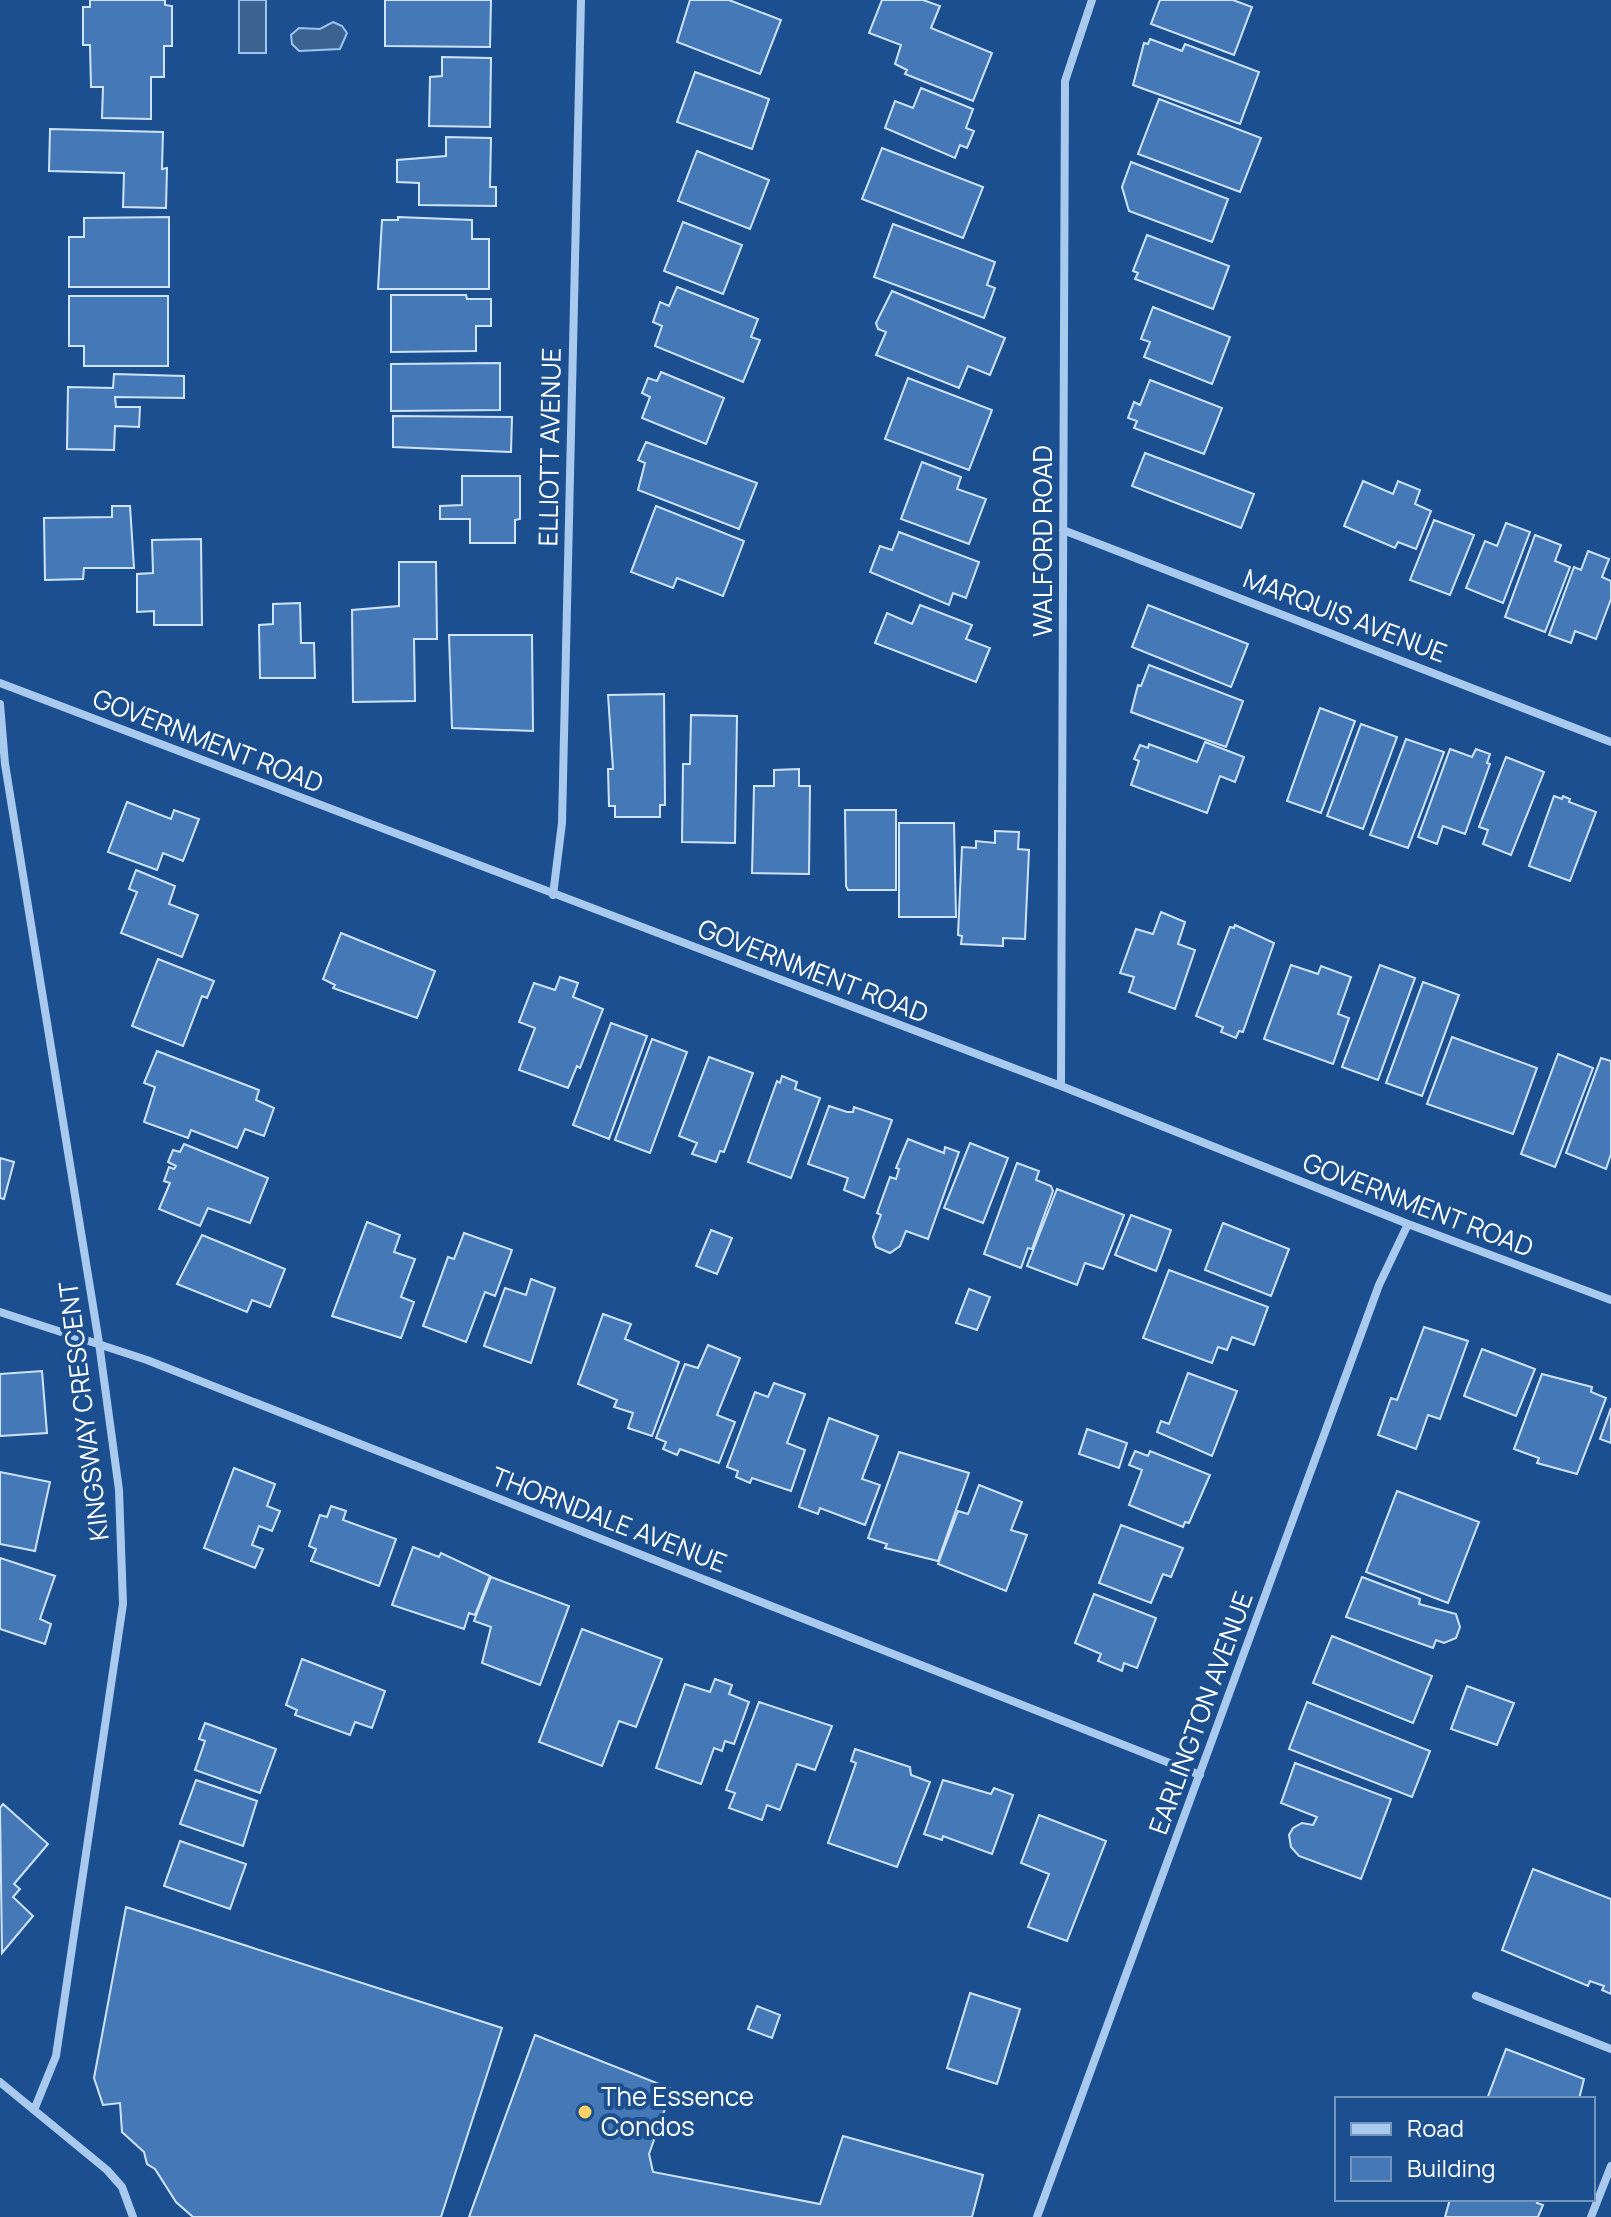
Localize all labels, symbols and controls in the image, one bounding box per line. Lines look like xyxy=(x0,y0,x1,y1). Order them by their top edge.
street label: ELLIOTT AVENUE xyxy=(529,347,569,547)
street label: WALFORD ROAD xyxy=(1024,445,1060,637)
street label: MARQUIS AVENUE xyxy=(1238,560,1452,670)
street label: GOVERNMENT ROAD xyxy=(88,680,329,801)
street label: GOVERNMENT ROAD xyxy=(693,910,934,1031)
street label: GOVERNMENT ROAD xyxy=(1298,1144,1539,1265)
street label: KINGSWAY CRESCENT xyxy=(49,1279,117,1543)
street label: THORNDALE AVENUE xyxy=(487,1458,732,1580)
street label: EARLINGTON AVENUE xyxy=(1139,1586,1261,1839)
place label: The Essence Condos xyxy=(601,2078,754,2144)
legend xyxy=(1335,2097,1595,2201)
marker: The Essence Condos xyxy=(576,2103,594,2121)
text: Road xyxy=(1407,2111,1464,2144)
text: Building xyxy=(1407,2151,1495,2184)

